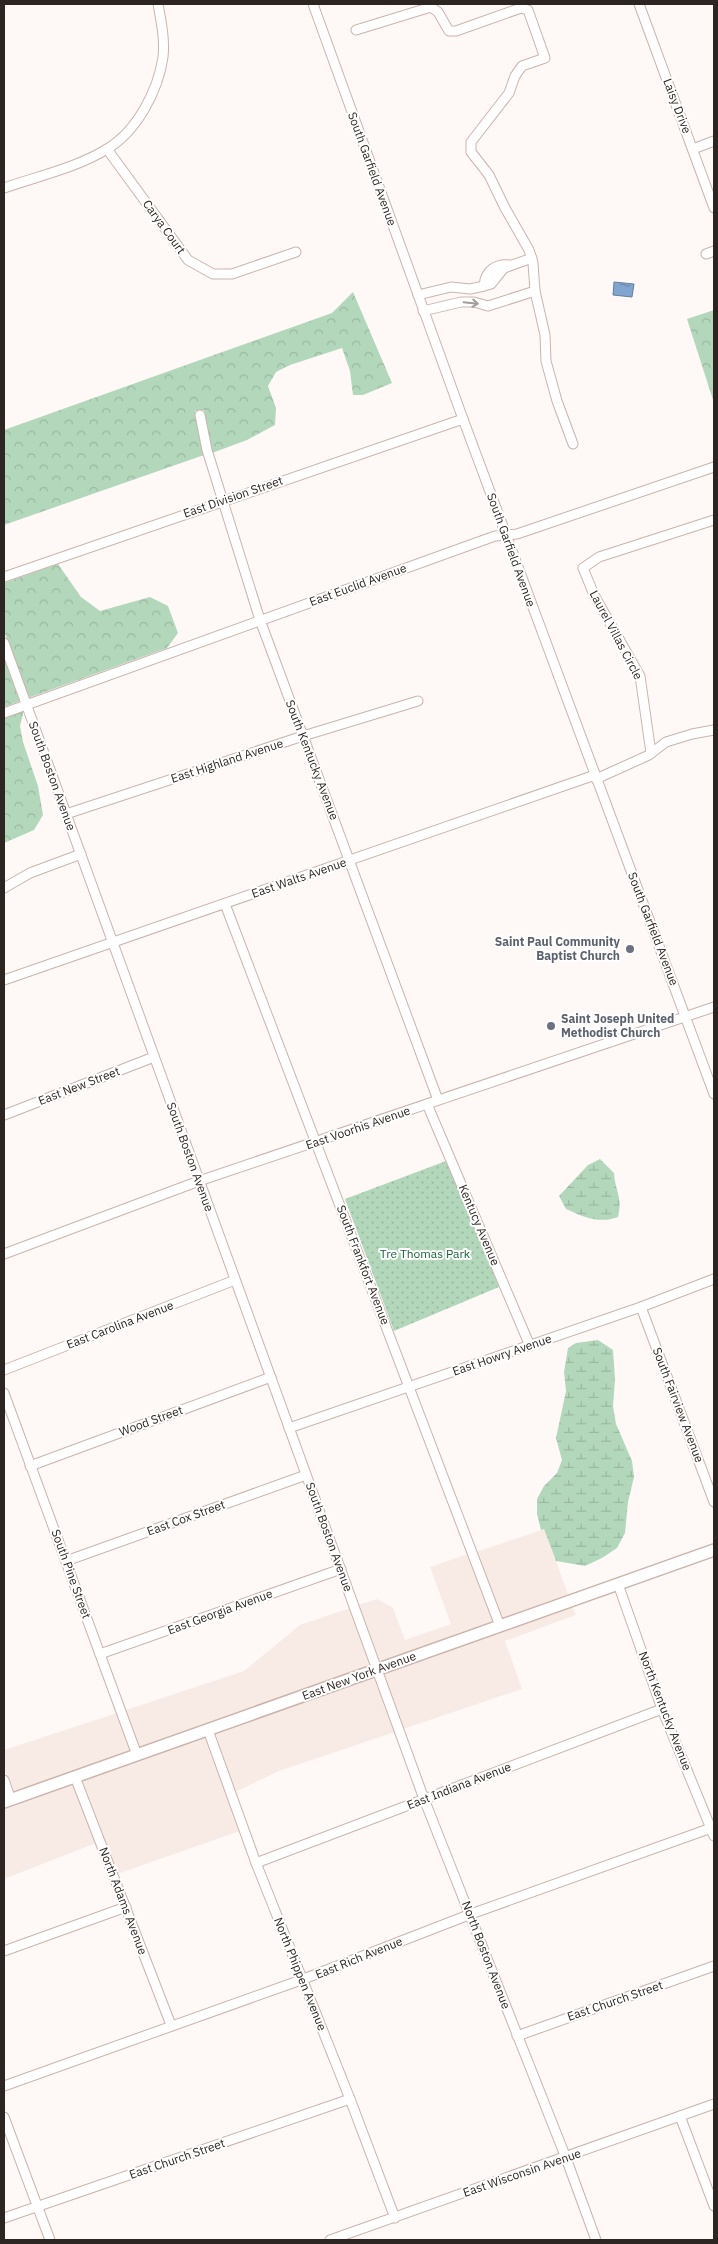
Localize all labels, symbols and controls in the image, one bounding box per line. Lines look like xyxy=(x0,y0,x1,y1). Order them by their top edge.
street label: Laisy Drive xyxy=(660,76,695,136)
street label: South Garfield Avenue xyxy=(345,110,400,228)
street label: Carya Court xyxy=(140,197,189,257)
one-way arrow xyxy=(463,298,479,308)
street label: East Division Street xyxy=(181,472,285,521)
street label: South Garfield Avenue xyxy=(484,491,539,609)
street label: East Euclid Avenue xyxy=(307,560,409,609)
street label: Laurel Villas Circle xyxy=(587,588,646,682)
street label: South Kentucky Avenue xyxy=(283,698,342,822)
street label: South Boston Avenue xyxy=(26,719,79,833)
street label: East Highland Avenue xyxy=(169,735,285,786)
street label: East Walts Avenue xyxy=(249,854,349,901)
street label: South Garfield Avenue xyxy=(625,870,682,988)
place label: Saint Paul Community Baptist Church xyxy=(495,934,621,963)
marker: Saint Paul Community Baptist Church xyxy=(624,943,636,955)
place label: Saint Joseph United Methodist Church xyxy=(561,1011,674,1040)
marker: Saint Joseph United Methodist Church xyxy=(545,1020,557,1032)
street label: East New Street xyxy=(36,1063,122,1108)
street label: South Boston Avenue xyxy=(164,1100,217,1214)
street label: East Voorhis Avenue xyxy=(304,1102,412,1152)
street label: Kentucy Avenue xyxy=(456,1182,503,1268)
street label: South Frankfort Avenue xyxy=(334,1203,393,1327)
park label: Tre Thomas Park xyxy=(380,1246,471,1261)
street label: East Carolina Avenue xyxy=(64,1297,176,1352)
street label: East Howry Avenue xyxy=(450,1330,554,1379)
street label: South Fairview Avenue xyxy=(650,1345,707,1465)
street label: Wood Street xyxy=(117,1402,185,1439)
street label: South Boston Avenue xyxy=(303,1480,356,1594)
street label: East Cox Street xyxy=(145,1496,227,1539)
street label: South Pine Street xyxy=(48,1527,95,1620)
street label: East Georgia Avenue xyxy=(165,1585,275,1637)
street label: East New York Avenue xyxy=(300,1648,418,1703)
street label: North Kentucky Avenue xyxy=(636,1649,695,1773)
street label: East Indiana Avenue xyxy=(405,1759,513,1812)
street label: North Adams Avenue xyxy=(96,1845,151,1957)
street label: North Boston Avenue xyxy=(459,1899,514,2011)
street label: North Phippen Avenue xyxy=(271,1915,330,2033)
street label: East Rich Avenue xyxy=(313,1933,405,1982)
street label: East Church Street xyxy=(565,1977,665,2024)
street label: East Church Street xyxy=(127,2135,227,2182)
street label: East Wisconsin Avenue xyxy=(461,2145,583,2200)

